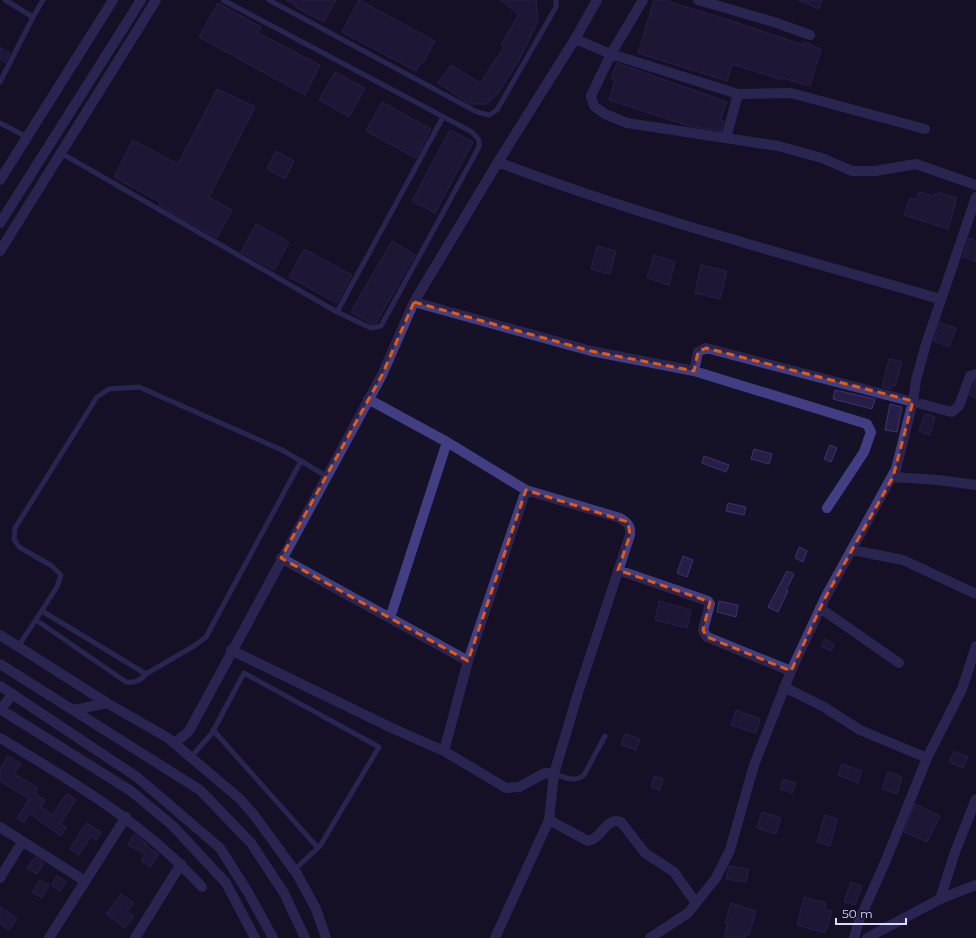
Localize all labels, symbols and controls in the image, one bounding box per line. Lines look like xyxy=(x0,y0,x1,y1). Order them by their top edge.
scale bar xyxy=(836,900,906,926)
text: 50 m xyxy=(842,906,873,921)

